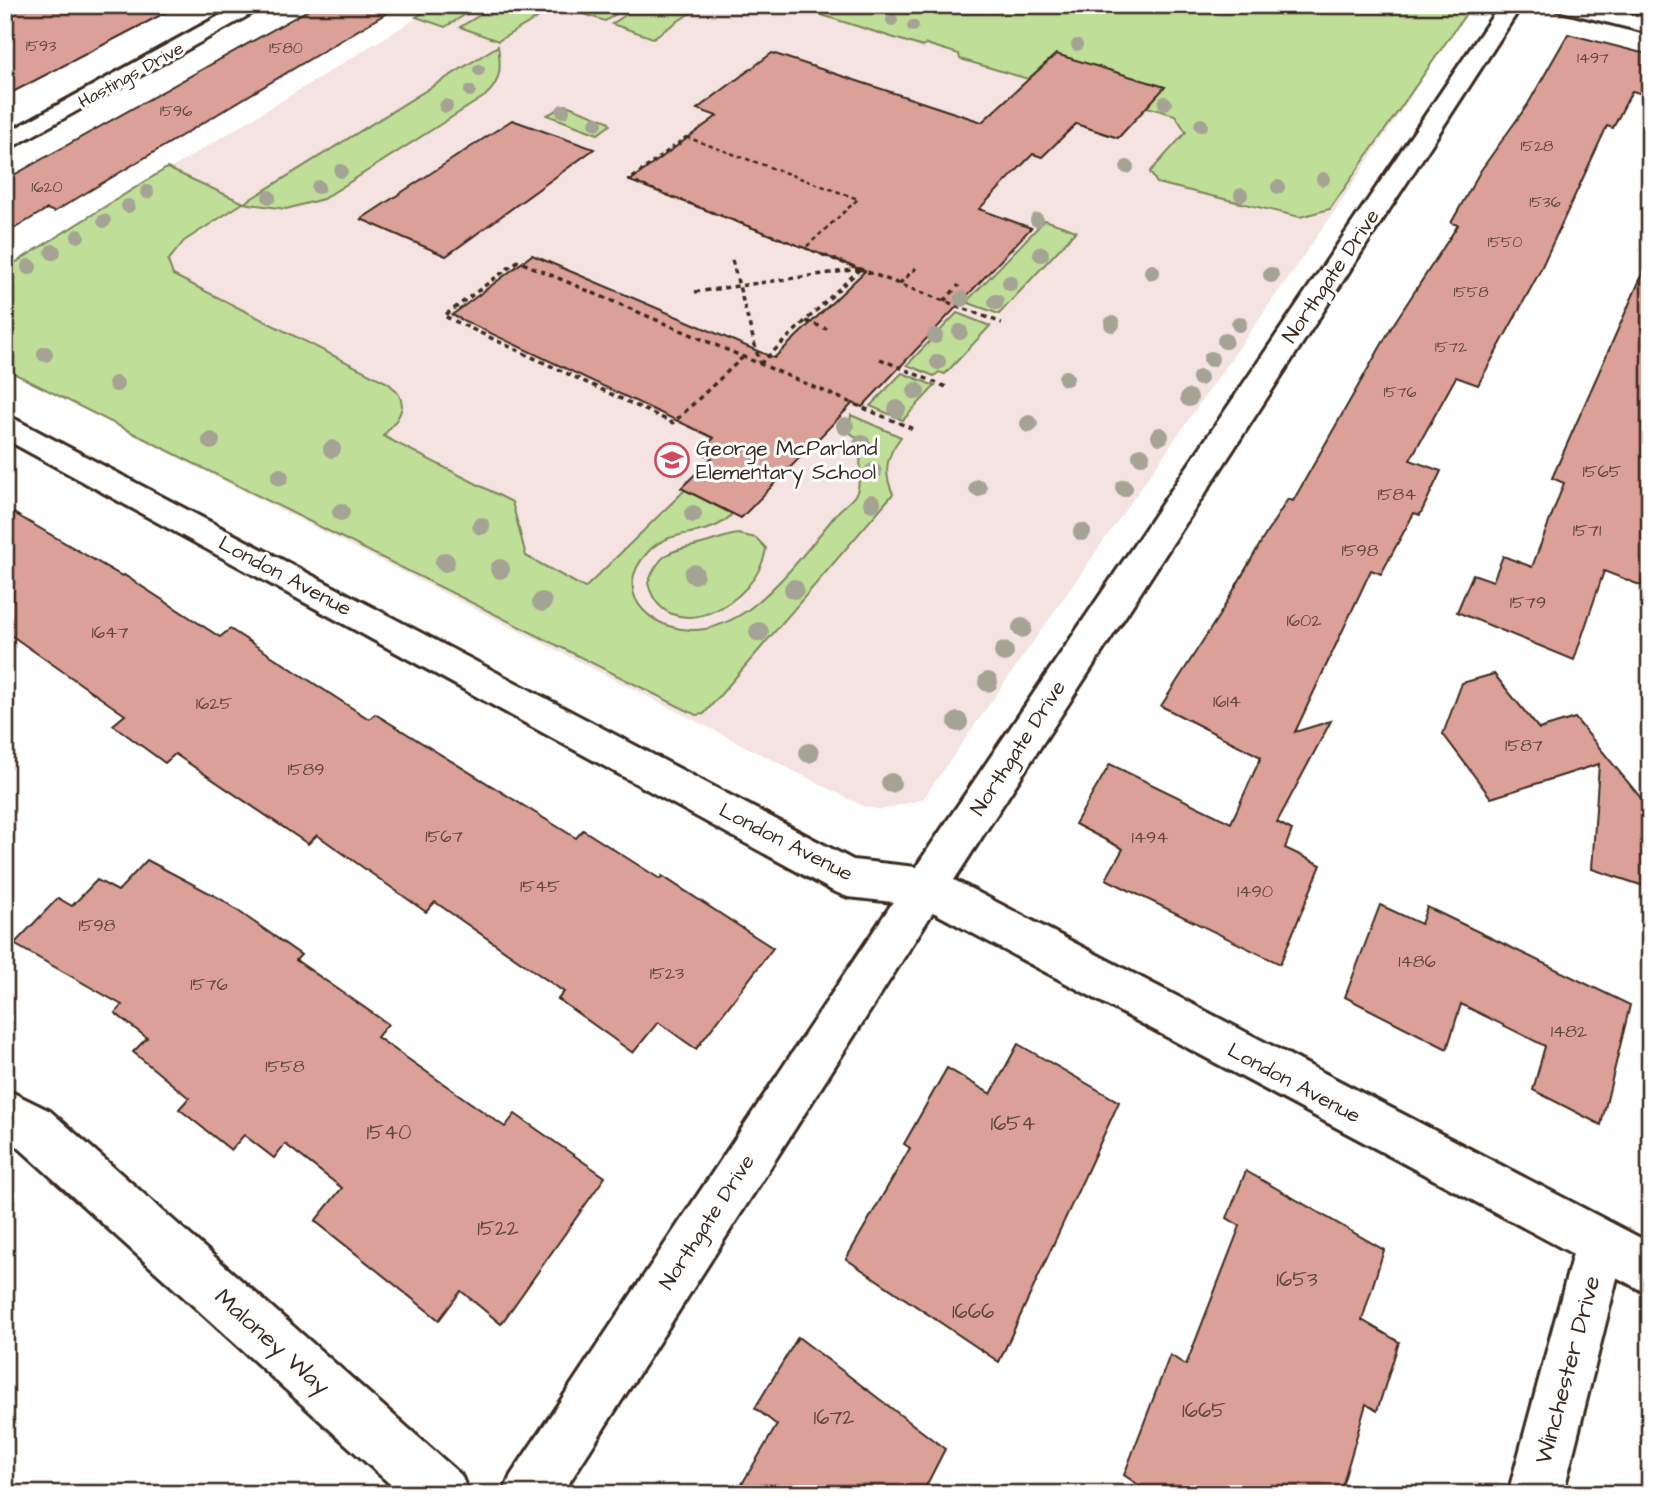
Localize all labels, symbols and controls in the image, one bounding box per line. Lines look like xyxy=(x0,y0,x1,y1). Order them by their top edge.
house number: 1593 xyxy=(26,35,56,57)
street label: Hastings Drive xyxy=(74,36,189,115)
house number: 1580 xyxy=(269,37,303,59)
house number: 1497 xyxy=(1577,47,1609,69)
house number: 1596 xyxy=(160,100,192,122)
house number: 1528 xyxy=(1521,135,1553,157)
house number: 1620 xyxy=(31,176,63,198)
house number: 1536 xyxy=(1529,191,1561,213)
street label: Northgate Drive xyxy=(1275,203,1388,350)
house number: 1550 xyxy=(1488,231,1522,253)
house number: 1558 xyxy=(1453,281,1489,303)
house number: 1572 xyxy=(1435,336,1467,358)
house number: 1576 xyxy=(1383,381,1417,403)
place label: George McParland Elementary School xyxy=(696,434,878,489)
school or university icon: George McParland Elementary School xyxy=(653,441,691,479)
house number: 1565 xyxy=(1582,459,1622,484)
house number: 1584 xyxy=(1378,482,1416,507)
house number: 1571 xyxy=(1573,518,1601,543)
street label: London Avenue xyxy=(213,529,357,623)
house number: 1598 xyxy=(1342,538,1379,563)
house number: 1579 xyxy=(1510,590,1546,615)
house number: 1602 xyxy=(1286,608,1322,633)
house number: 1647 xyxy=(92,620,128,645)
street label: Northgate Drive xyxy=(963,675,1074,822)
house number: 1614 xyxy=(1213,689,1241,714)
house number: 1625 xyxy=(196,691,233,716)
house number: 1587 xyxy=(1505,733,1543,758)
house number: 1589 xyxy=(288,757,324,782)
street label: London Avenue xyxy=(714,796,858,888)
house number: 1567 xyxy=(425,824,463,849)
house number: 1494 xyxy=(1131,825,1169,850)
house number: 1545 xyxy=(520,874,560,899)
house number: 1490 xyxy=(1237,879,1273,904)
house number: 1598 xyxy=(79,913,116,938)
house number: 1486 xyxy=(1398,949,1436,974)
house number: 1523 xyxy=(650,961,684,986)
house number: 1576 xyxy=(190,972,228,997)
house number: 1482 xyxy=(1551,1019,1588,1044)
street label: London Avenue xyxy=(1222,1036,1366,1130)
house number: 1558 xyxy=(265,1054,305,1079)
house number: 1654 xyxy=(990,1109,1036,1138)
house number: 1540 xyxy=(366,1118,412,1147)
street label: Northgate Drive xyxy=(652,1149,763,1296)
house number: 1522 xyxy=(477,1214,519,1243)
house number: 1653 xyxy=(1276,1265,1318,1294)
street label: Winchester Drive xyxy=(1527,1272,1609,1468)
street label: Maloney Way xyxy=(206,1281,337,1404)
house number: 1666 xyxy=(952,1297,994,1326)
house number: 1665 xyxy=(1182,1396,1226,1425)
house number: 1672 xyxy=(814,1403,854,1432)

